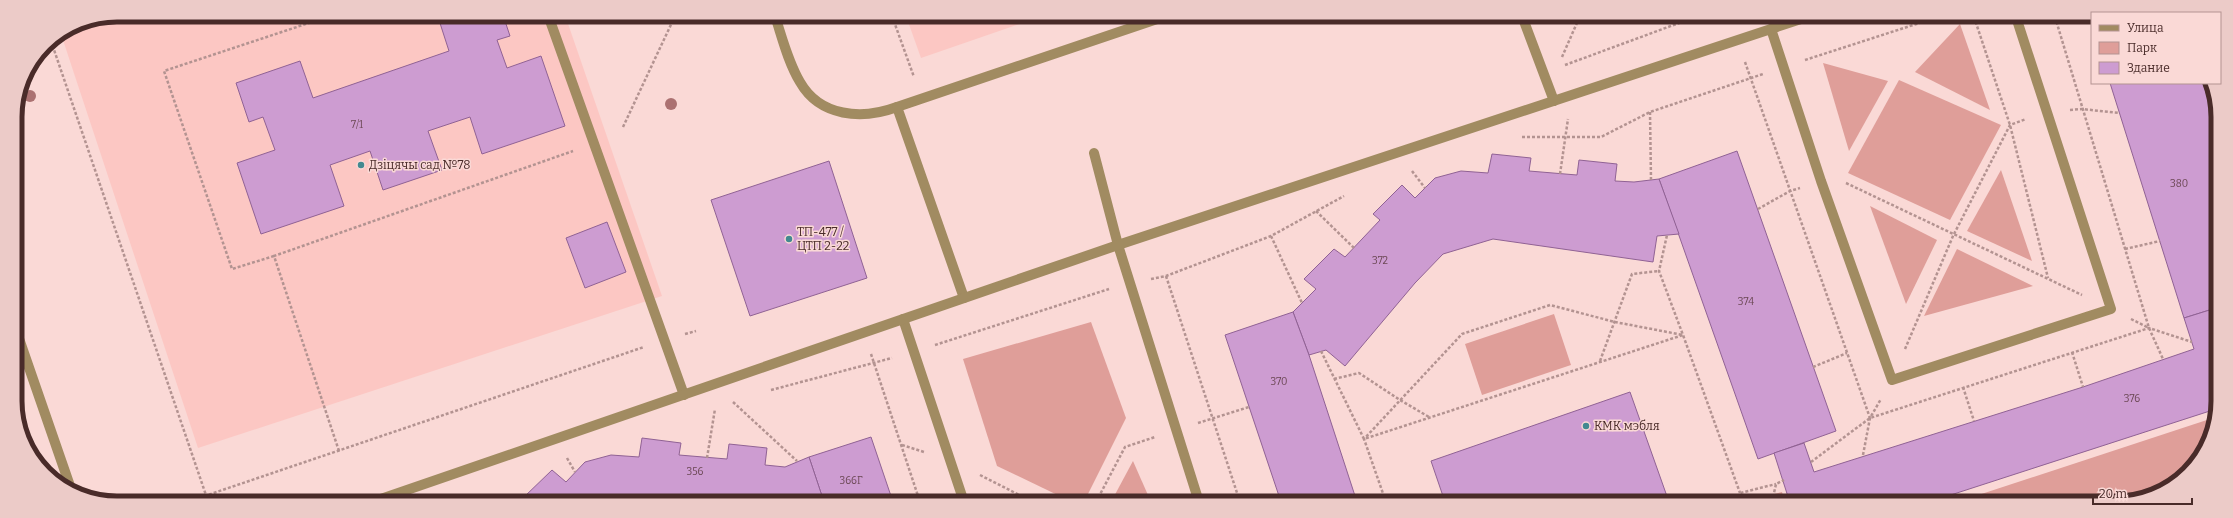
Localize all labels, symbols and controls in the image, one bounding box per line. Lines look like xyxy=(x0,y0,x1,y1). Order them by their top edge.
legend xyxy=(2091,12,2221,84)
text: Улица xyxy=(2127,21,2164,35)
text: Парк xyxy=(2127,41,2157,55)
text: Здание xyxy=(2127,61,2170,75)
house number: 7/1 xyxy=(351,119,363,131)
place label: Дзіцячы сад №78 xyxy=(369,158,471,172)
marker: Дзіцячы сад №78 xyxy=(356,160,366,170)
house number: 380 xyxy=(2170,178,2188,190)
place label: ТП-477 / ЦТП 2-22 xyxy=(797,225,849,253)
marker: ТП-477 / ЦТП 2-22 xyxy=(784,234,794,244)
house number: 372 xyxy=(1372,255,1388,267)
house number: 374 xyxy=(1738,296,1754,308)
house number: 370 xyxy=(1271,376,1287,388)
house number: 376 xyxy=(2124,393,2140,405)
place label: КМК мэбля xyxy=(1594,419,1660,433)
marker: КМК мэбля xyxy=(1581,421,1591,431)
house number: 356 xyxy=(687,466,704,478)
house number: 366Г xyxy=(839,475,863,487)
scale bar xyxy=(2093,480,2192,506)
text: 20 m xyxy=(2099,487,2128,501)

